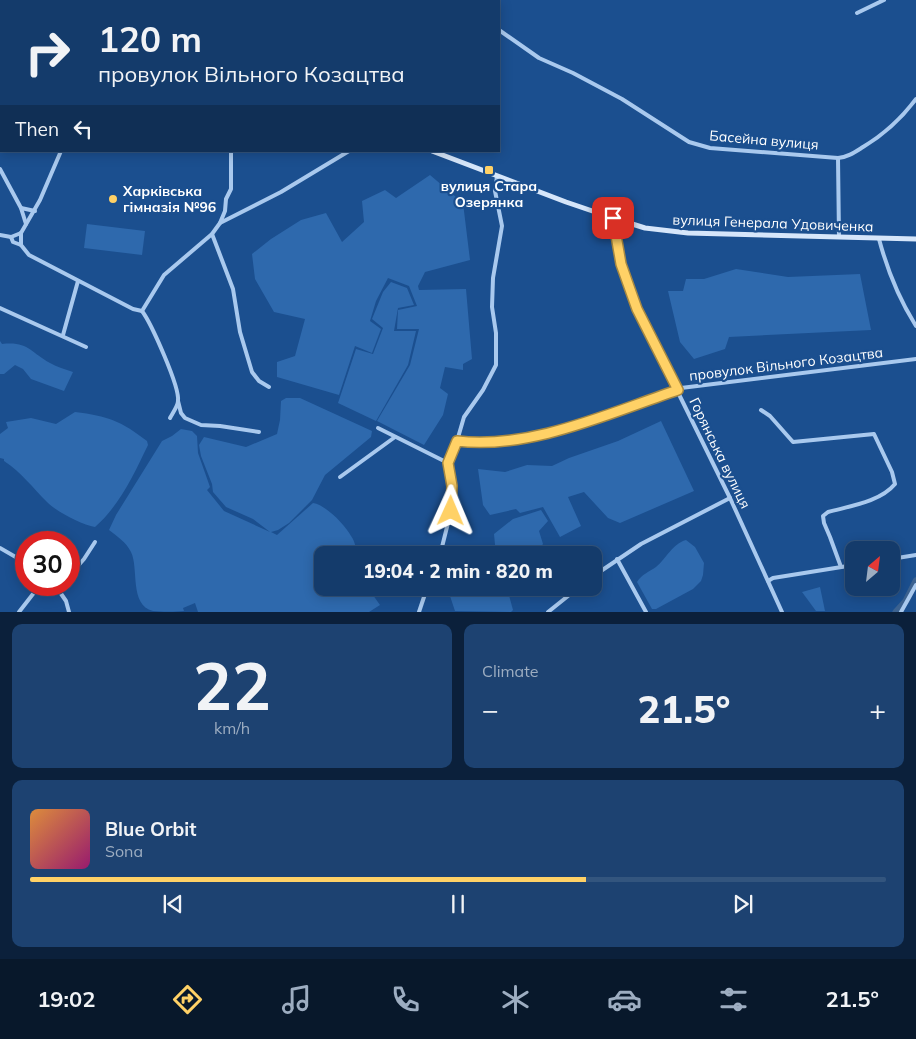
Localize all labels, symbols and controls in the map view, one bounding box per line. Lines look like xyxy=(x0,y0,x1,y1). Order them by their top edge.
text: 120 m xyxy=(98,17,202,61)
icon: right xyxy=(15,20,80,85)
text: провулок Вільного Козацтва xyxy=(98,60,405,88)
icon: left xyxy=(69,115,97,143)
text: Then xyxy=(15,117,59,141)
street label: Басейна вулиця xyxy=(709,126,819,154)
marker: вулиця Стара Озерянка xyxy=(483,164,495,176)
place label: вулиця Стара Озерянка xyxy=(441,177,537,211)
place label: Харківська гімназія №96 xyxy=(122,182,216,216)
marker: Харківська гімназія №96 xyxy=(107,193,119,205)
pin xyxy=(592,197,634,239)
icon: arrive xyxy=(599,204,627,232)
street label: вулиця Генерала Удовиченка xyxy=(672,210,874,236)
street label: провулок Вільного Козацтва xyxy=(688,343,884,385)
street label: Горянська вулиця xyxy=(685,395,755,511)
position arrow xyxy=(424,484,476,536)
speed limit sign: 30 xyxy=(15,531,80,596)
north arrow xyxy=(845,541,900,596)
map controls xyxy=(845,541,900,596)
text: 19:04 · 2 min · 820 m xyxy=(363,559,553,583)
text: 22 xyxy=(193,645,271,726)
text: Climate xyxy=(482,661,538,681)
text: 21.5° xyxy=(638,685,730,733)
text: − xyxy=(482,692,499,727)
text: + xyxy=(869,692,886,727)
text: km/h xyxy=(214,718,250,738)
text: Blue Orbit xyxy=(105,817,196,841)
text: Sona xyxy=(105,841,143,861)
icon: previous xyxy=(159,890,187,918)
icon: pause xyxy=(444,890,472,918)
icon: next xyxy=(729,890,757,918)
icon: directions xyxy=(170,982,205,1017)
icon: music xyxy=(279,982,314,1017)
icon: phone xyxy=(388,982,423,1017)
icon: climate xyxy=(498,982,533,1017)
icon: car xyxy=(607,982,642,1017)
icon: filters xyxy=(716,982,751,1017)
text: 19:02 xyxy=(37,985,95,1013)
text: 21.5° xyxy=(825,985,879,1013)

